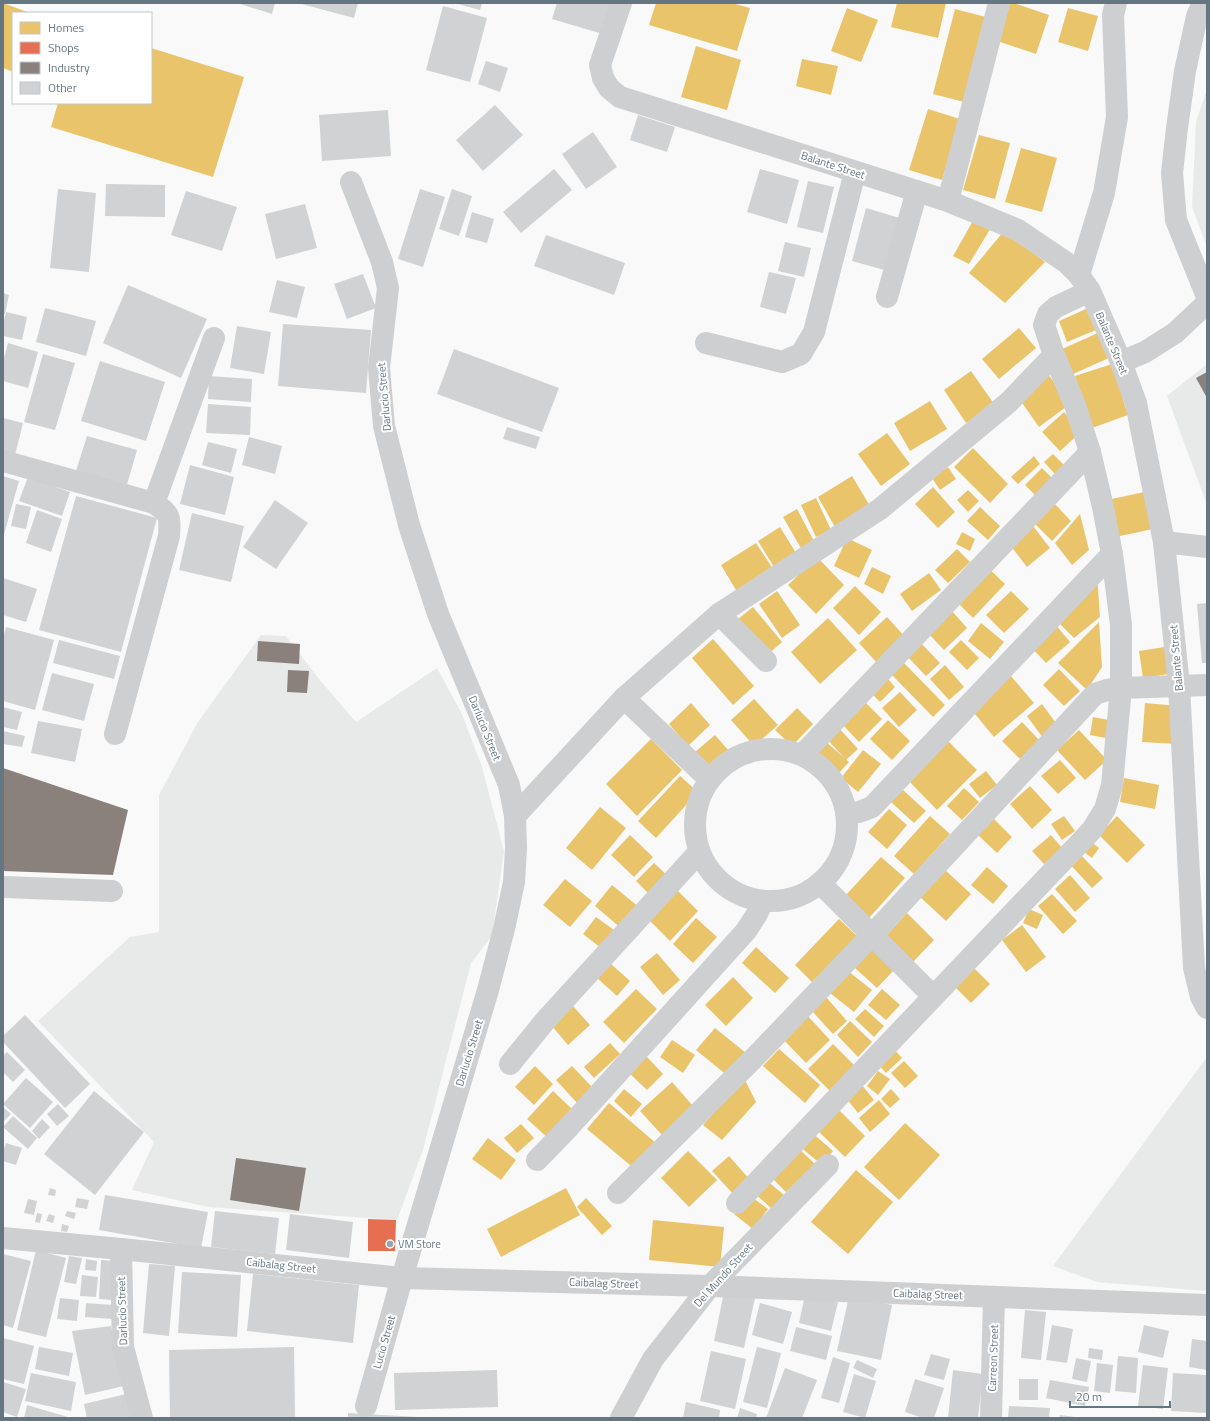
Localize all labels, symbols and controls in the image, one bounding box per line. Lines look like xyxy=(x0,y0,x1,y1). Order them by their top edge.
legend xyxy=(12,12,152,104)
text: Homes xyxy=(48,18,84,37)
text: Shops xyxy=(48,38,80,57)
text: Industry xyxy=(48,58,90,77)
text: Other xyxy=(48,78,77,97)
street label: Balante Street xyxy=(799,147,867,183)
street label: Balante Street xyxy=(1092,309,1132,377)
street label: Darlucio Street xyxy=(373,362,395,432)
street label: Balante Street xyxy=(1165,624,1187,692)
street label: Darlucio Street xyxy=(465,693,505,763)
street label: Darlucio Street xyxy=(451,1018,487,1088)
place label: VM Store xyxy=(398,1236,441,1252)
marker: VM Store xyxy=(385,1239,395,1249)
street label: Del Mundo Street xyxy=(690,1239,756,1310)
street label: Caibalag Street xyxy=(246,1253,317,1277)
street label: Caibalag Street xyxy=(569,1274,639,1292)
street label: Darlucio Street xyxy=(113,1276,131,1346)
street label: Caibalag Street xyxy=(893,1285,963,1303)
street label: Lucio Street xyxy=(369,1313,399,1371)
street label: Carreon Street xyxy=(984,1324,1002,1392)
scale bar xyxy=(1070,1383,1170,1409)
text: 20 m xyxy=(1076,1387,1102,1406)

